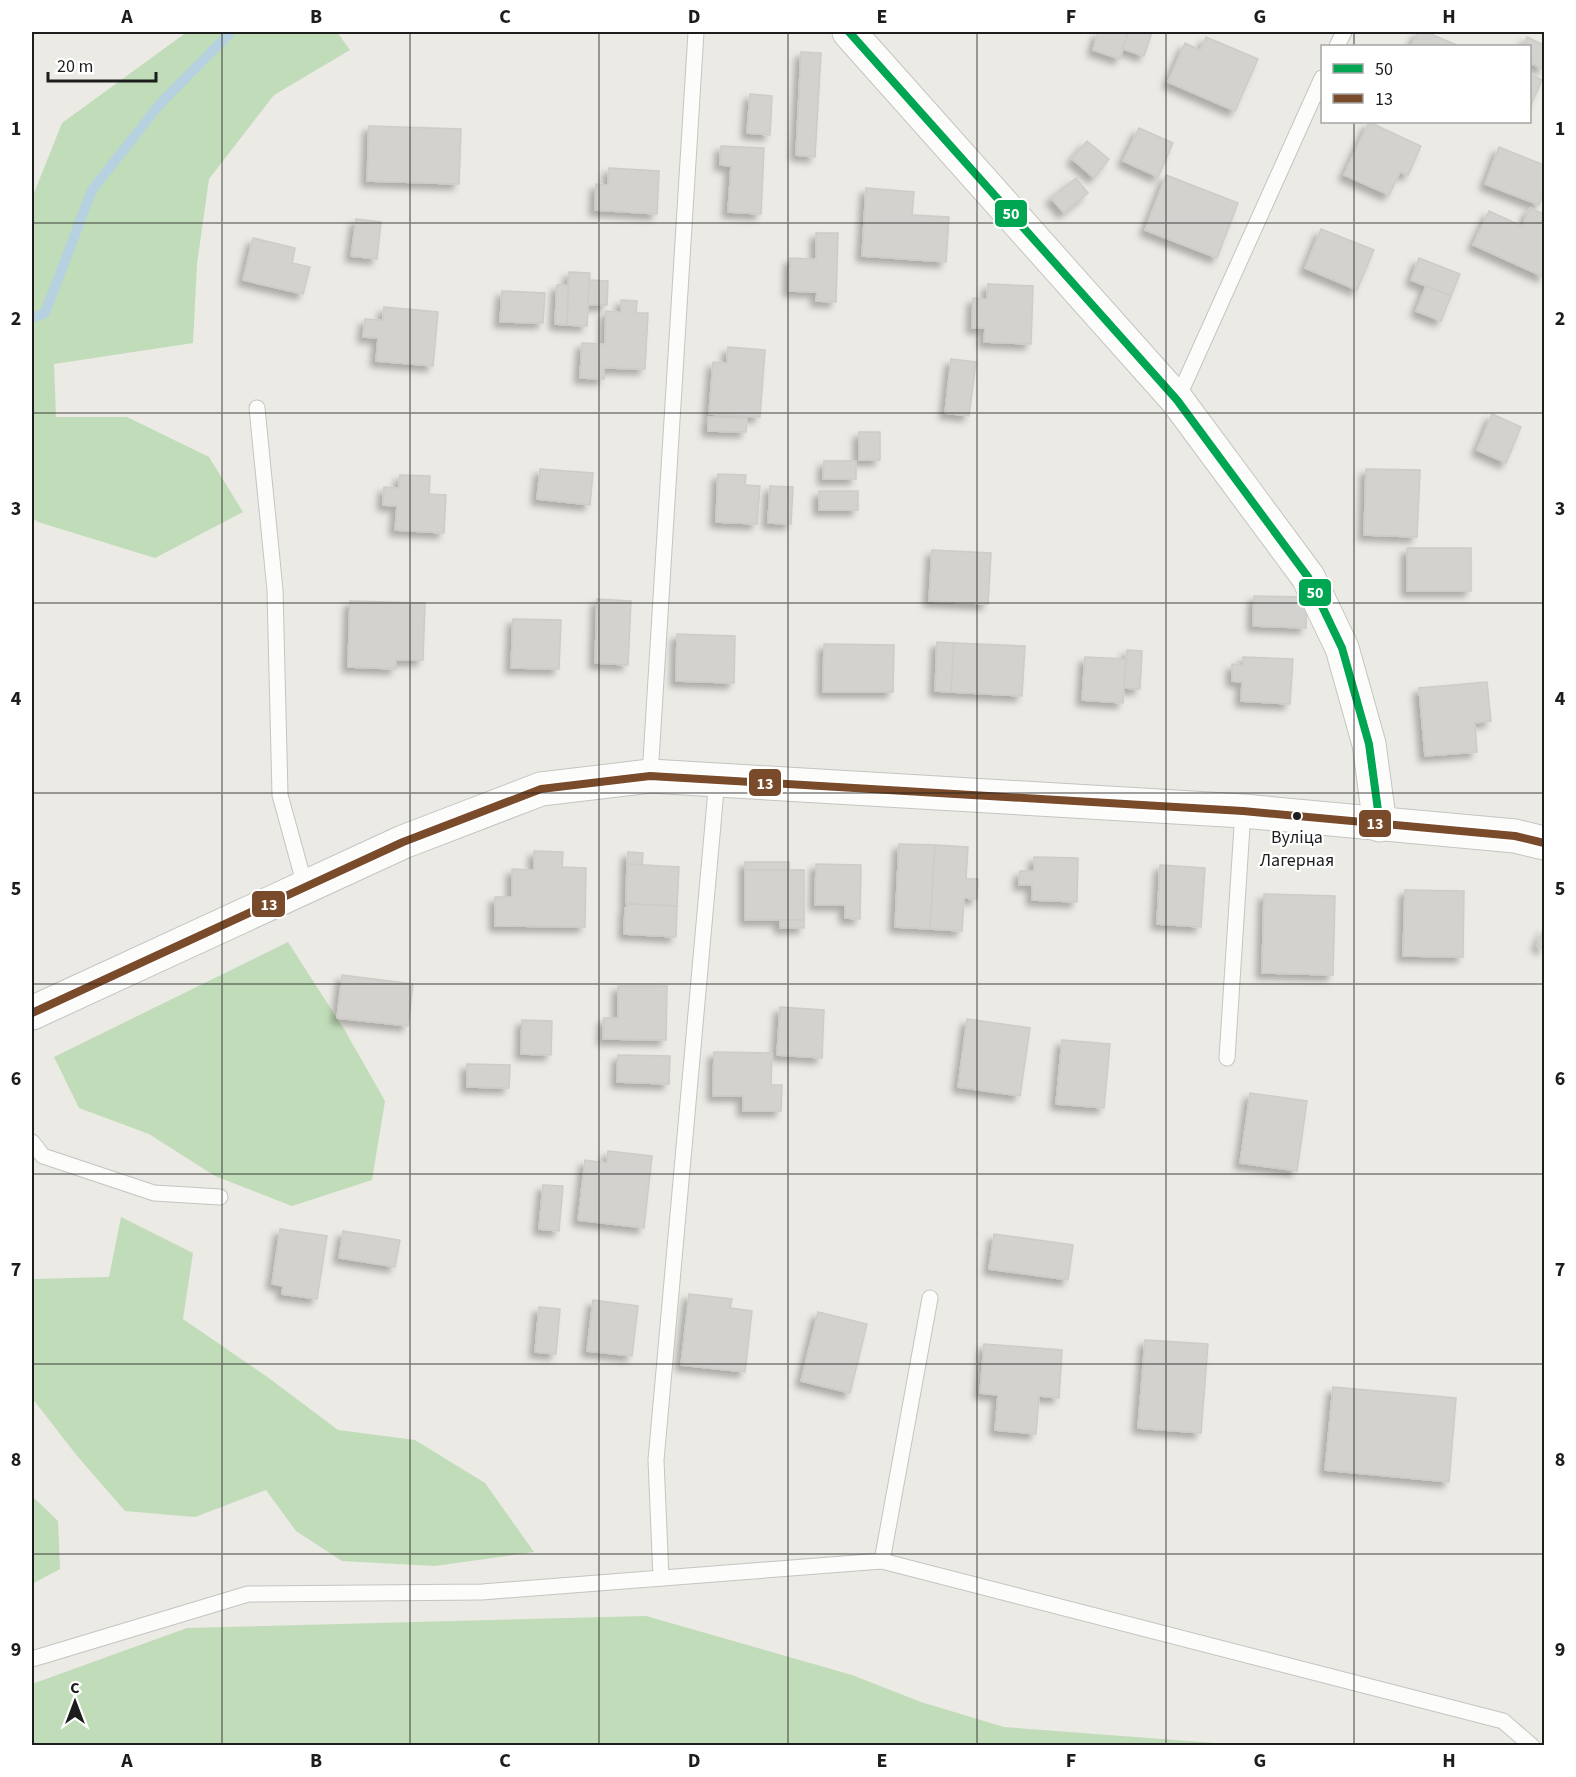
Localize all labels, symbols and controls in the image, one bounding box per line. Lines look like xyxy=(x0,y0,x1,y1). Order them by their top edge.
text: A xyxy=(120,3,133,31)
text: B xyxy=(310,3,322,31)
text: C xyxy=(499,3,511,31)
text: D xyxy=(688,3,700,31)
text: E xyxy=(877,3,887,31)
text: F xyxy=(1066,3,1076,31)
text: G xyxy=(1254,3,1266,31)
text: H xyxy=(1442,3,1456,31)
scale bar xyxy=(48,45,156,83)
legend xyxy=(1321,45,1531,123)
text: 20 m xyxy=(57,54,93,79)
text: 50 xyxy=(1375,57,1393,82)
text: 13 xyxy=(1375,87,1393,112)
text: 1 xyxy=(11,115,21,143)
text: 1 xyxy=(1555,115,1565,143)
line badge: 50 xyxy=(994,199,1028,228)
text: 50 xyxy=(1003,203,1019,225)
text: 2 xyxy=(11,305,21,333)
text: 2 xyxy=(1555,305,1565,333)
text: 3 xyxy=(11,495,21,523)
text: 3 xyxy=(1555,495,1565,523)
line badge: 50 xyxy=(1298,578,1332,607)
text: 50 xyxy=(1307,582,1323,604)
text: 4 xyxy=(11,685,22,713)
text: 4 xyxy=(1555,685,1566,713)
line badge: 13 xyxy=(748,768,782,797)
text: 13 xyxy=(757,773,773,795)
line badge: 13 xyxy=(1358,809,1392,838)
marker: Вуліца Лагерная xyxy=(1291,810,1303,822)
text: 13 xyxy=(1367,813,1383,835)
place label: Вуліца Лагерная xyxy=(1260,825,1334,873)
text: 5 xyxy=(11,875,21,903)
text: 5 xyxy=(1555,875,1565,903)
line badge: 13 xyxy=(251,890,286,918)
text: 13 xyxy=(261,894,277,916)
text: 6 xyxy=(11,1065,21,1093)
text: 6 xyxy=(1555,1065,1565,1093)
text: 7 xyxy=(11,1256,21,1284)
text: 7 xyxy=(1555,1256,1565,1284)
text: 8 xyxy=(11,1446,21,1474)
text: 8 xyxy=(1555,1446,1565,1474)
text: 9 xyxy=(11,1636,21,1664)
text: 9 xyxy=(1555,1636,1565,1664)
north arrow xyxy=(45,1672,105,1732)
text: С xyxy=(70,1677,80,1699)
text: A xyxy=(120,1747,133,1775)
text: B xyxy=(310,1747,322,1775)
text: C xyxy=(499,1747,511,1775)
text: D xyxy=(688,1747,700,1775)
text: E xyxy=(877,1747,887,1775)
text: F xyxy=(1066,1747,1076,1775)
text: G xyxy=(1254,1747,1266,1775)
text: H xyxy=(1442,1747,1456,1775)

